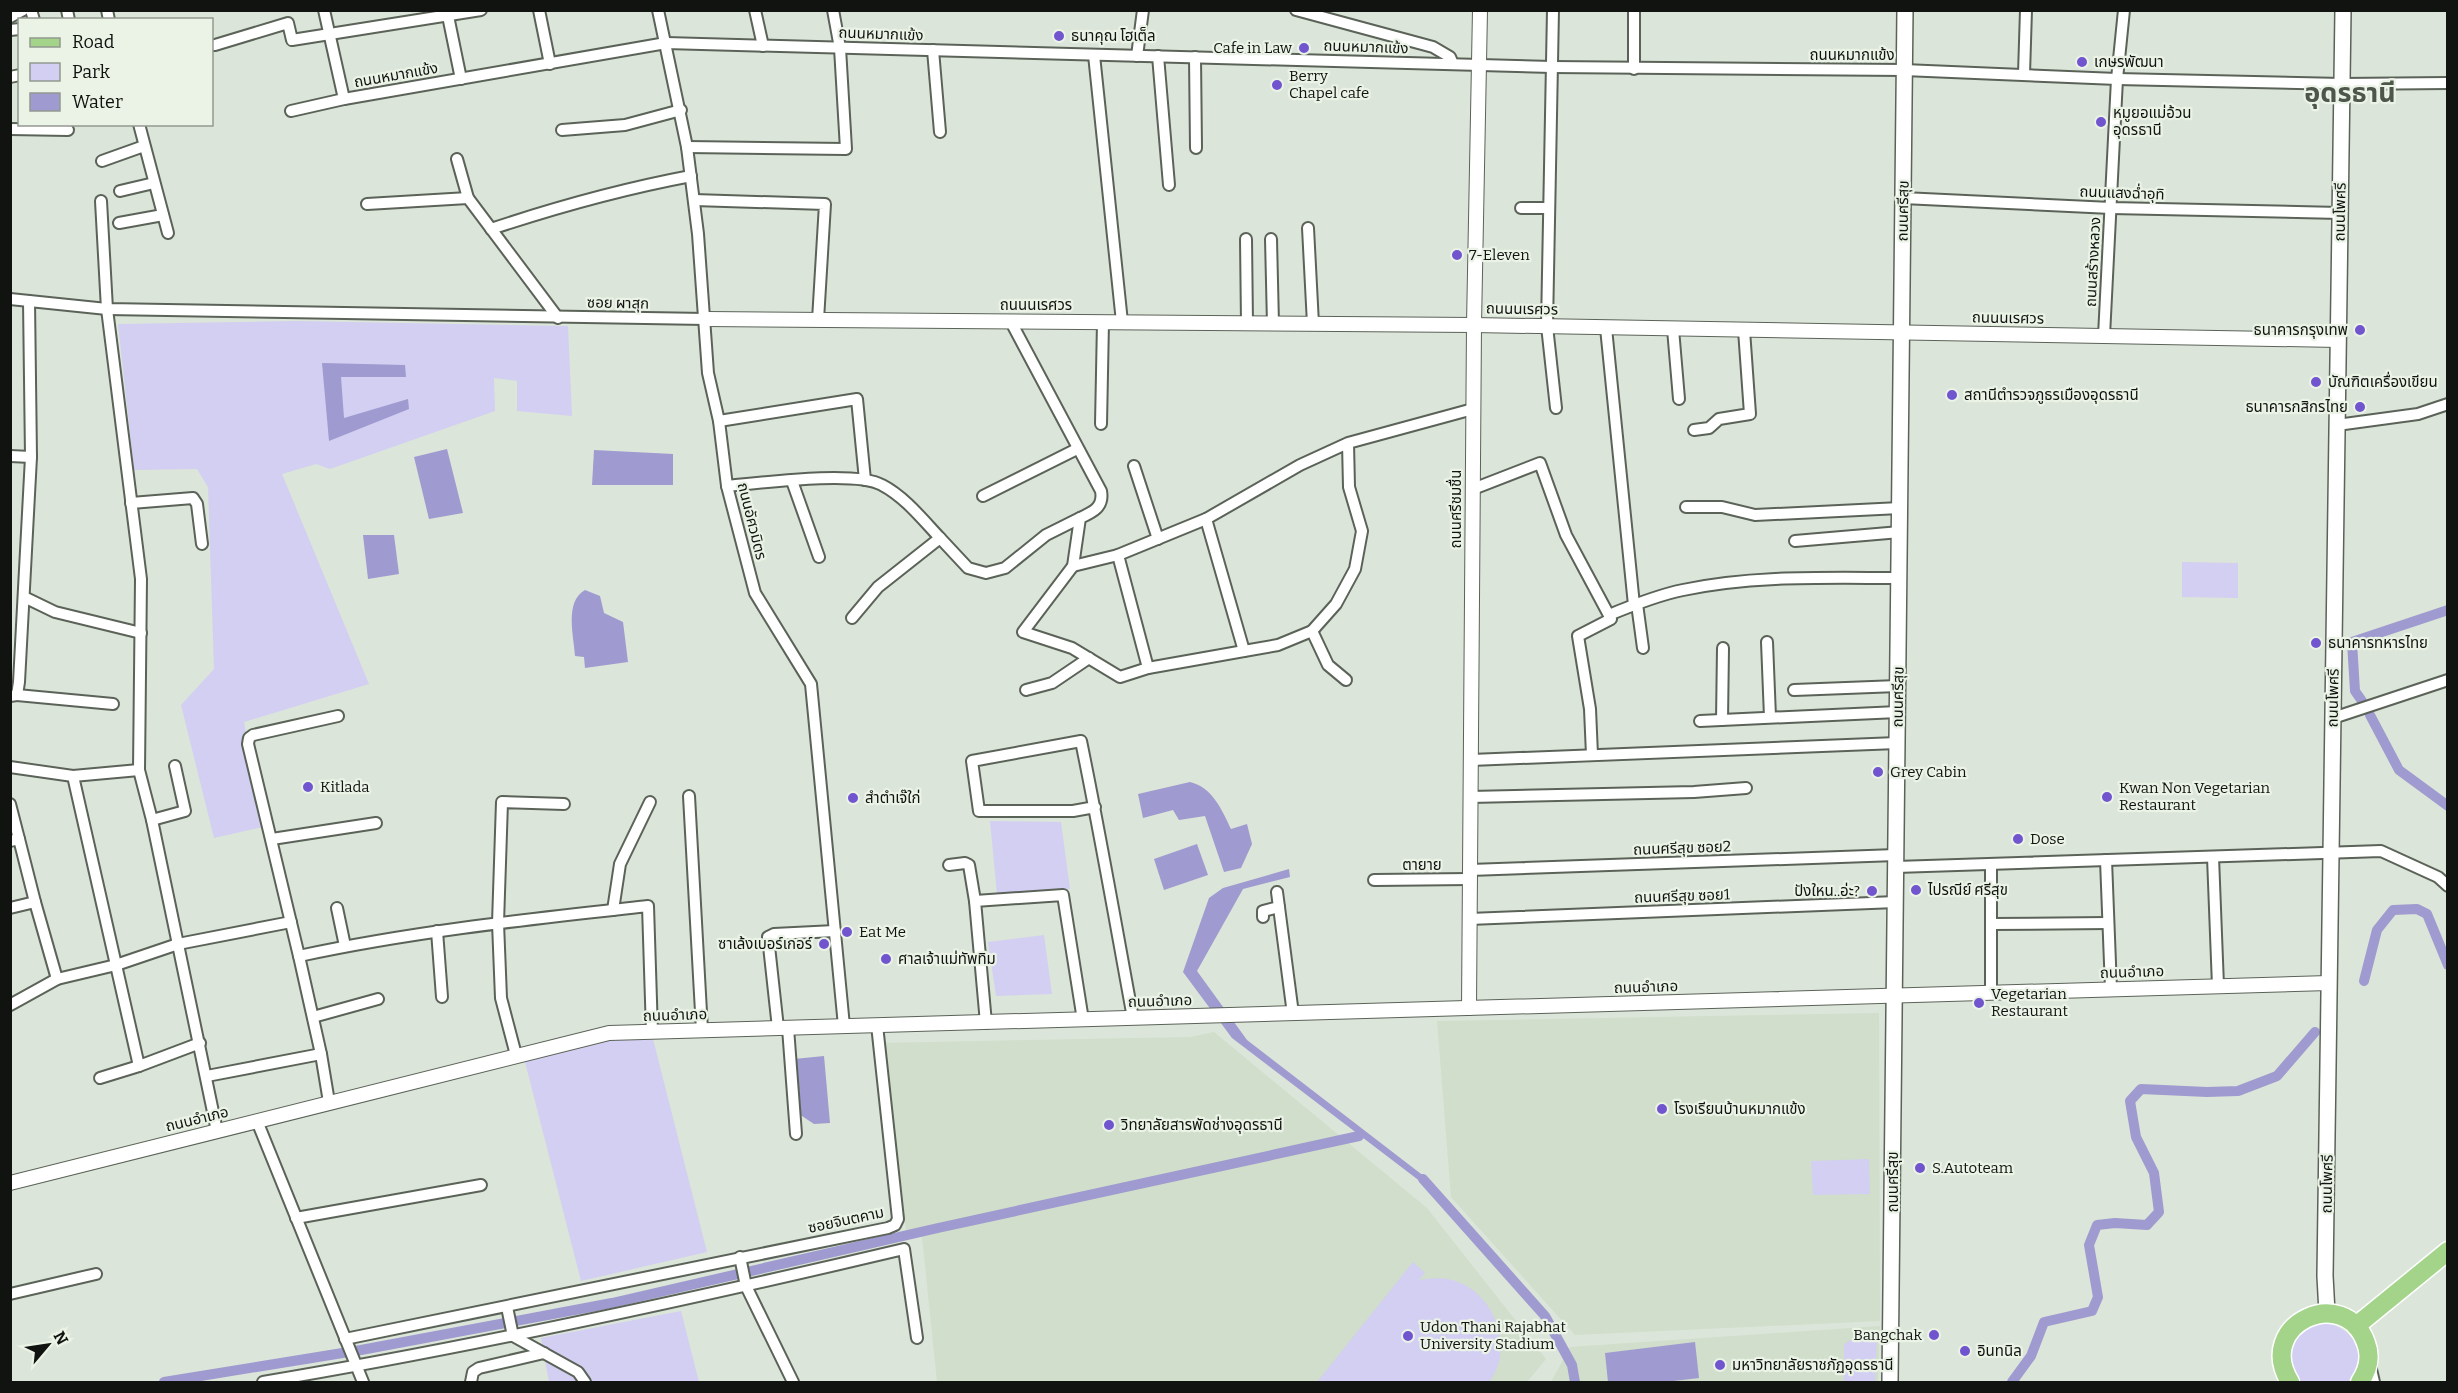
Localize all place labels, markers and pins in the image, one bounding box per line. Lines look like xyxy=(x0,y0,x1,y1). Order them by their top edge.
place label: ธนาคุณ โฮเต็ล xyxy=(1071,27,1156,45)
marker: ธนาคุณ โฮเต็ล xyxy=(1052,29,1066,43)
place label: Cafe in Law xyxy=(1213,39,1293,57)
marker: Cafe in Law xyxy=(1297,41,1311,55)
place label: เกษรพัฒนา xyxy=(2094,53,2164,71)
marker: เกษรพัฒนา xyxy=(2075,55,2089,69)
place label: Berry Chapel cafe xyxy=(1289,67,1369,102)
marker: Berry Chapel cafe xyxy=(1270,78,1284,92)
place label: หมูยอแม่อ้วน อุดรธานี xyxy=(2113,104,2191,139)
marker: หมูยอแม่อ้วน อุดรธานี xyxy=(2094,115,2108,129)
place label: 7-Eleven xyxy=(1469,246,1530,264)
marker: 7-Eleven xyxy=(1450,248,1464,262)
place label: ธนาคารกรุงเทพ xyxy=(2254,321,2348,339)
marker: ธนาคารกรุงเทพ xyxy=(2353,323,2367,337)
place label: บัณฑิตเครื่องเขียน xyxy=(2328,371,2438,391)
marker: บัณฑิตเครื่องเขียน xyxy=(2309,375,2323,389)
place label: สถานีตำรวจภูธรเมืองอุดรธานี xyxy=(1964,386,2139,404)
marker: สถานีตำรวจภูธรเมืองอุดรธานี xyxy=(1945,388,1959,402)
place label: ธนาคารกสิกรไทย xyxy=(2245,398,2348,416)
marker: ธนาคารกสิกรไทย xyxy=(2353,400,2367,414)
place label: ธนาคารทหารไทย xyxy=(2328,634,2428,652)
marker: ธนาคารทหารไทย xyxy=(2309,636,2323,650)
place label: Grey Cabin xyxy=(1890,763,1967,781)
marker: Grey Cabin xyxy=(1871,765,1885,779)
place label: Kitlada xyxy=(320,778,369,796)
place label: Kwan Non Vegetarian Restaurant xyxy=(2119,779,2271,814)
marker: Kitlada xyxy=(301,780,315,794)
place label: สำตำเจ๊ใก่ xyxy=(865,789,921,807)
marker: Kwan Non Vegetarian Restaurant xyxy=(2100,790,2114,804)
marker: สำตำเจ๊ใก่ xyxy=(846,791,860,805)
place label: Dose xyxy=(2030,830,2065,848)
marker: Dose xyxy=(2011,832,2025,846)
place label: ไปรณีย์ ศรีสุข xyxy=(1927,881,2008,899)
place label: ปังใหน..อ่ะ? xyxy=(1794,882,1860,900)
marker: ไปรณีย์ ศรีสุข xyxy=(1909,883,1923,897)
marker: ปังใหน..อ่ะ? xyxy=(1865,884,1879,898)
place label: Eat Me xyxy=(859,923,906,941)
marker: Eat Me xyxy=(840,925,854,939)
place label: ซาเล้งเบอร์เกอร์ xyxy=(718,935,813,953)
marker: ซาเล้งเบอร์เกอร์ xyxy=(817,937,831,951)
place label: ศาลเจ้าแม่ทัพทิม xyxy=(898,950,996,968)
marker: ศาลเจ้าแม่ทัพทิม xyxy=(879,952,893,966)
place label: Vegetarian Restaurant xyxy=(1991,985,2069,1020)
marker: Vegetarian Restaurant xyxy=(1972,996,1986,1010)
place label: โรงเรียนบ้านหมากแข้ง xyxy=(1674,1100,1806,1118)
marker: โรงเรียนบ้านหมากแข้ง xyxy=(1655,1102,1669,1116)
place label: วิทยาลัยสารพัดช่างอุดรธานี xyxy=(1121,1116,1283,1134)
marker: วิทยาลัยสารพัดช่างอุดรธานี xyxy=(1102,1118,1116,1132)
place label: S.Autoteam xyxy=(1932,1159,2014,1177)
marker: S.Autoteam xyxy=(1913,1161,1927,1175)
place label: Udon Thani Rajabhat University Stadium xyxy=(1420,1318,1566,1353)
place label: Bangchak xyxy=(1853,1326,1922,1344)
marker: Bangchak xyxy=(1927,1328,1941,1342)
marker: Udon Thani Rajabhat University Stadium xyxy=(1401,1329,1415,1343)
place label: อินทนิล xyxy=(1977,1342,2022,1360)
marker: อินทนิล xyxy=(1958,1344,1972,1358)
place label: มหาวิทยาลัยราชภัฏอุดรธานี xyxy=(1732,1356,1893,1374)
marker: มหาวิทยาลัยราชภัฏอุดรธานี xyxy=(1713,1358,1727,1372)

